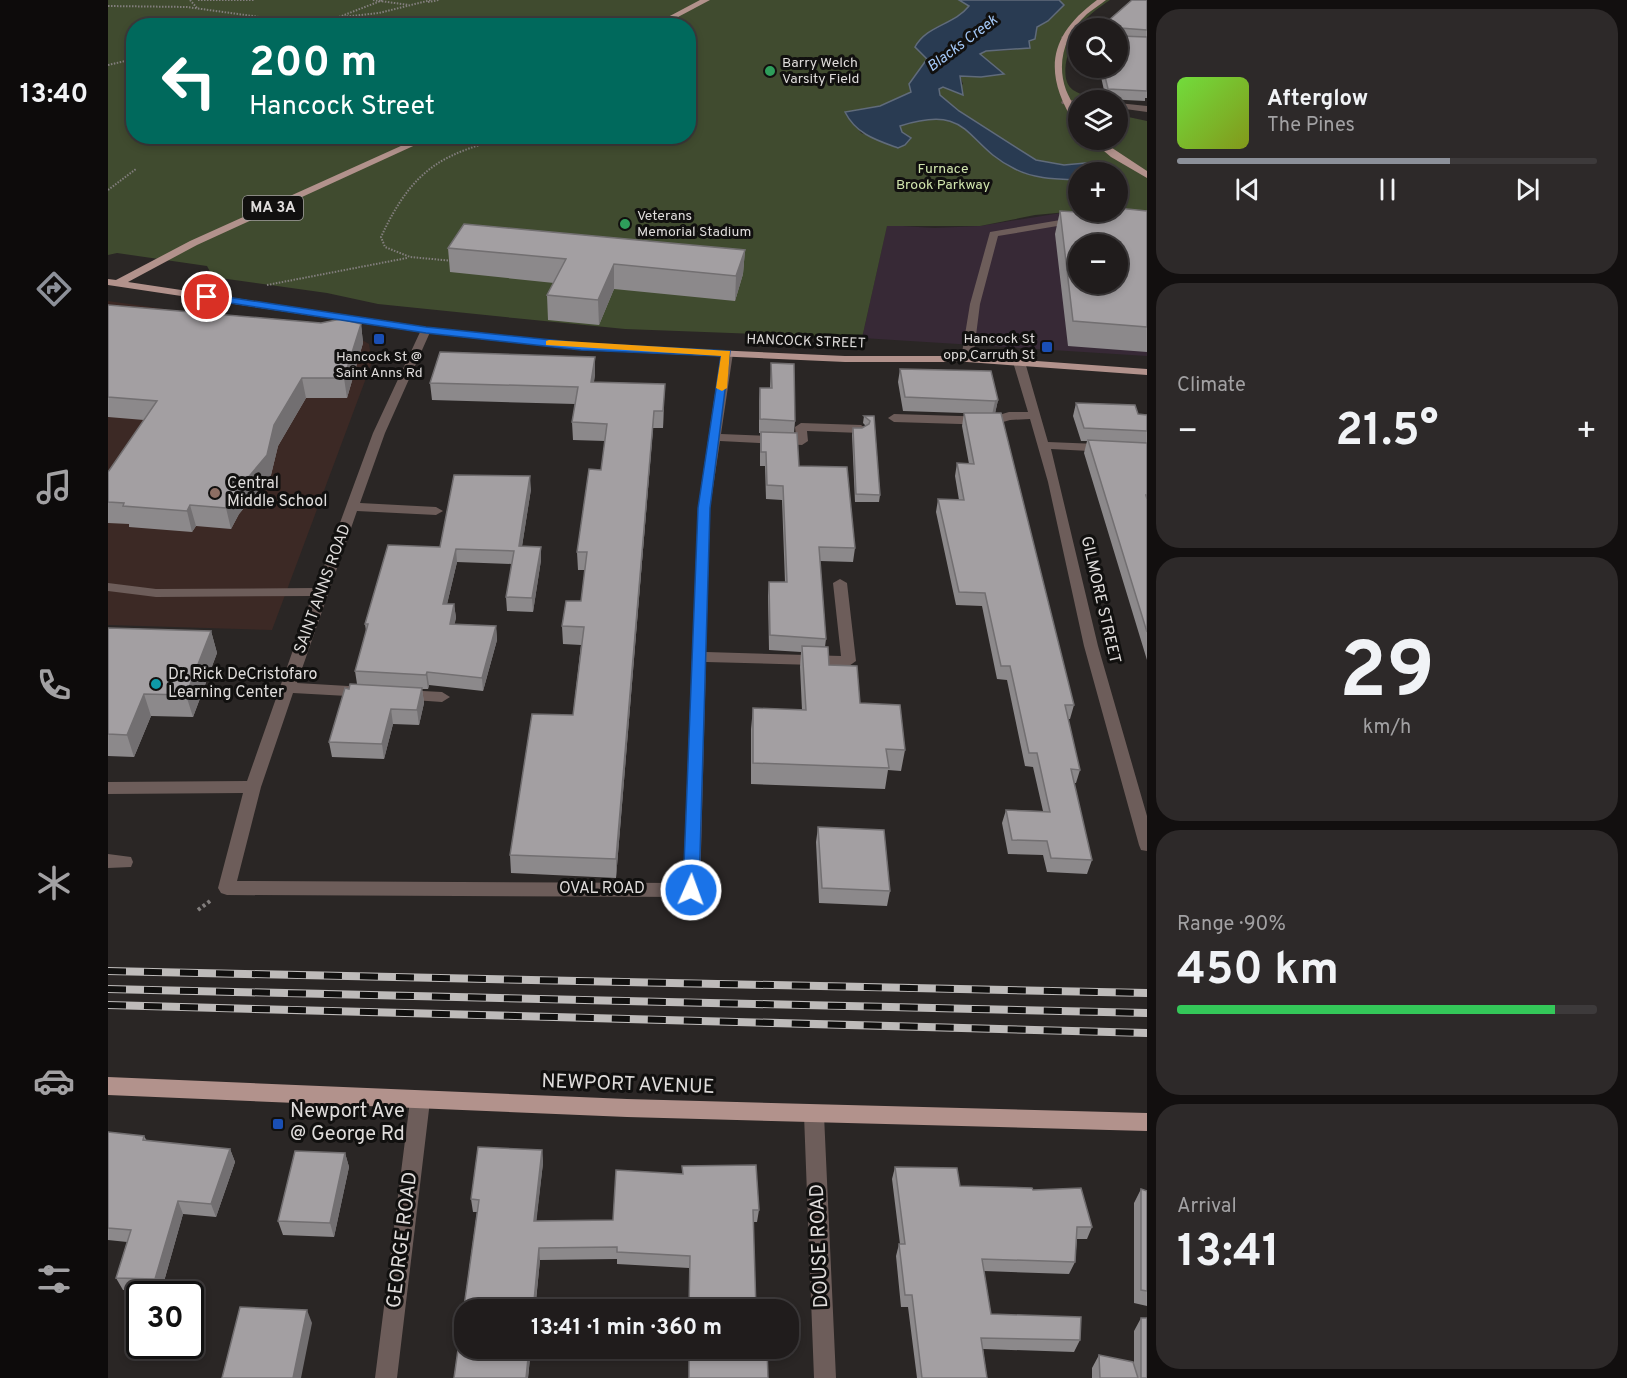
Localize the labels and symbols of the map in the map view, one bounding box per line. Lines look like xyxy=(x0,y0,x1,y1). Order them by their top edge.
water label: Blacks Creek xyxy=(924,11,1002,77)
place label: Barry Welch Varsity Field xyxy=(782,55,859,88)
marker: Barry Welch Varsity Field xyxy=(763,64,777,78)
park label: Furnace Brook Parkway xyxy=(896,161,990,194)
road number: MA 3A xyxy=(243,196,303,220)
place label: Veterans Memorial Stadium xyxy=(637,208,751,241)
marker: Veterans Memorial Stadium xyxy=(618,217,632,231)
pin xyxy=(181,271,232,322)
street label: HANCOCK STREET xyxy=(746,331,866,353)
place label: Hancock St opp Carruth St xyxy=(943,331,1035,364)
marker: Hancock St @ Saint Anns Rd xyxy=(372,332,386,346)
marker: Hancock St opp Carruth St xyxy=(1040,340,1054,354)
place label: Hancock St @ Saint Anns Rd xyxy=(335,349,423,382)
place label: Central Middle School xyxy=(227,474,327,512)
marker: Central Middle School xyxy=(208,486,222,500)
street label: SAINT ANNS ROAD xyxy=(290,521,356,657)
street label: GILMORE STREET xyxy=(1076,534,1124,666)
place label: Dr. Rick DeCristofaro Learning Center xyxy=(168,665,318,703)
marker: Dr. Rick DeCristofaro Learning Center xyxy=(149,677,163,691)
position arrow xyxy=(659,858,723,922)
street label: OVAL ROAD xyxy=(559,879,645,899)
street label: NEWPORT AVENUE xyxy=(541,1069,715,1101)
place label: Newport Ave @ George Rd xyxy=(290,1099,405,1148)
marker: Newport Ave @ George Rd xyxy=(271,1117,285,1131)
street label: GEORGE ROAD xyxy=(382,1170,424,1310)
street label: DOUSE ROAD xyxy=(805,1183,835,1309)
speed limit sign: 30 xyxy=(126,1281,204,1359)

